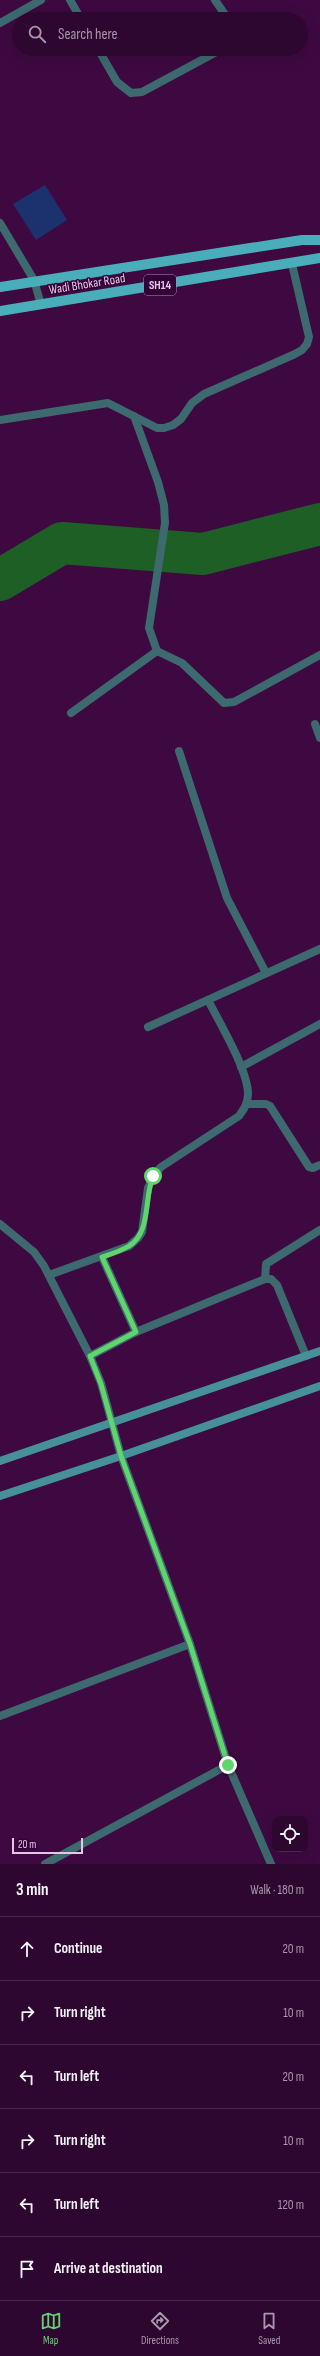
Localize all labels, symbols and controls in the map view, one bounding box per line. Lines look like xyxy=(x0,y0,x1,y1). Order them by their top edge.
search box xyxy=(12,12,308,56)
icon: search xyxy=(26,23,48,45)
text: Search here xyxy=(58,25,118,44)
street label: Wadi Bhokar Road xyxy=(48,270,126,298)
road number: SH14 xyxy=(144,275,176,295)
route start xyxy=(144,1167,162,1185)
route end xyxy=(219,1756,237,1774)
map controls xyxy=(272,1816,308,1852)
button: locate xyxy=(272,1816,308,1852)
scale bar xyxy=(12,1836,83,1855)
text: 20 m xyxy=(18,1838,36,1851)
text: 3 min xyxy=(16,1880,49,1900)
text: Walk · 180 m xyxy=(250,1882,304,1898)
icon: ahead xyxy=(16,1938,38,1960)
text: Continue xyxy=(54,1939,103,1958)
text: 20 m xyxy=(282,1941,304,1957)
icon: right xyxy=(16,2002,38,2024)
text: Turn right xyxy=(54,2003,106,2022)
text: 10 m xyxy=(283,2005,304,2021)
icon: left xyxy=(16,2066,38,2088)
text: Turn left xyxy=(54,2067,99,2086)
text: 20 m xyxy=(282,2069,304,2085)
icon: right xyxy=(16,2130,38,2152)
text: Turn right xyxy=(54,2131,106,2150)
text: 10 m xyxy=(283,2133,304,2149)
icon: left xyxy=(16,2194,38,2216)
text: Turn left xyxy=(54,2195,99,2214)
text: 120 m xyxy=(278,2197,304,2213)
icon: arrive xyxy=(16,2258,38,2280)
text: Arrive at destination xyxy=(54,2259,163,2278)
tab: Map xyxy=(40,2310,62,2347)
tab: Directions xyxy=(141,2310,179,2347)
tab: Saved xyxy=(258,2310,280,2347)

